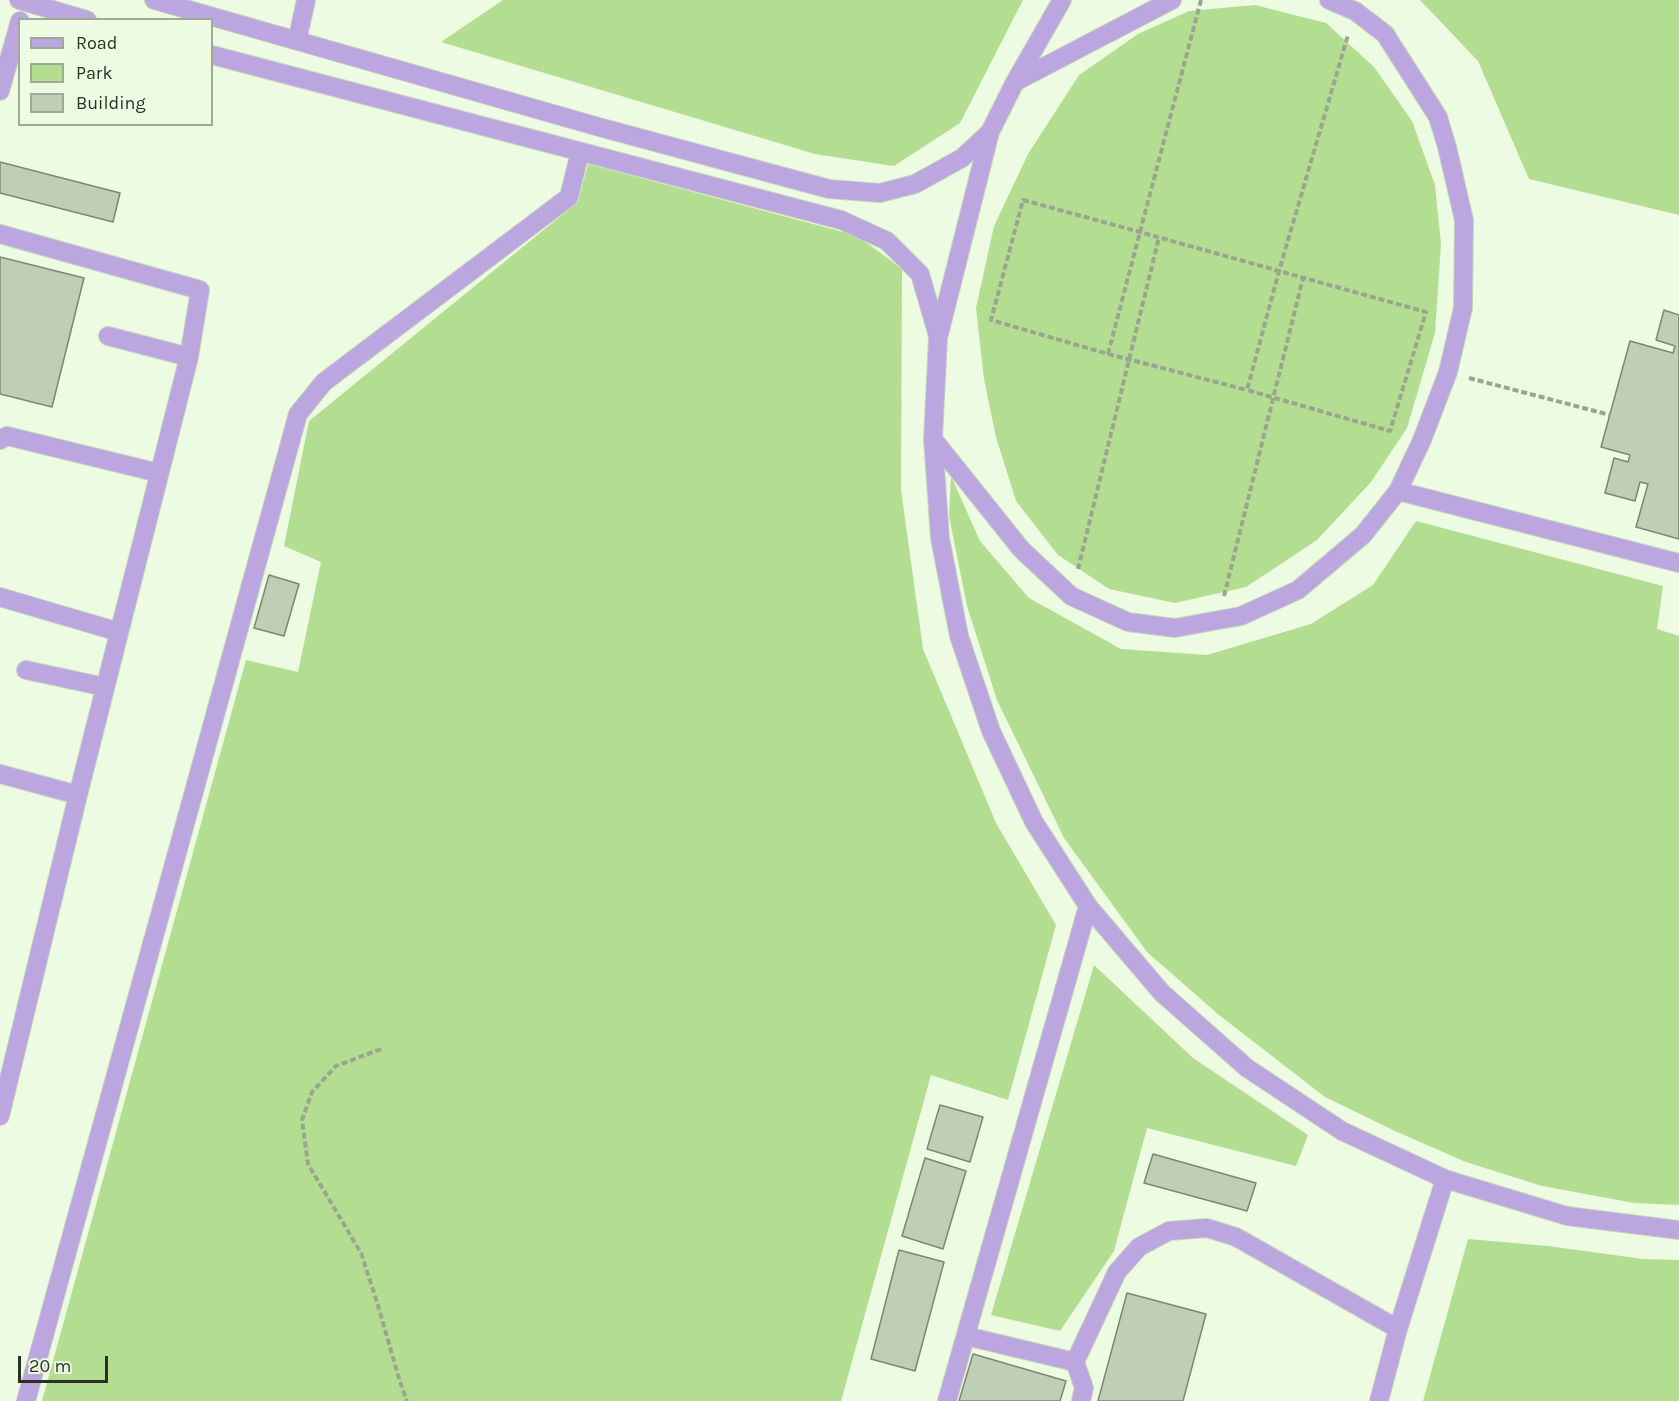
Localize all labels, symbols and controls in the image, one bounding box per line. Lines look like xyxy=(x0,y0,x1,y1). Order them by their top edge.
legend xyxy=(18,18,213,126)
text: Road xyxy=(76,32,117,54)
text: Park xyxy=(76,62,113,84)
text: Building xyxy=(76,92,146,114)
scale bar xyxy=(21,1344,111,1382)
text: 20 m xyxy=(29,1355,71,1377)

